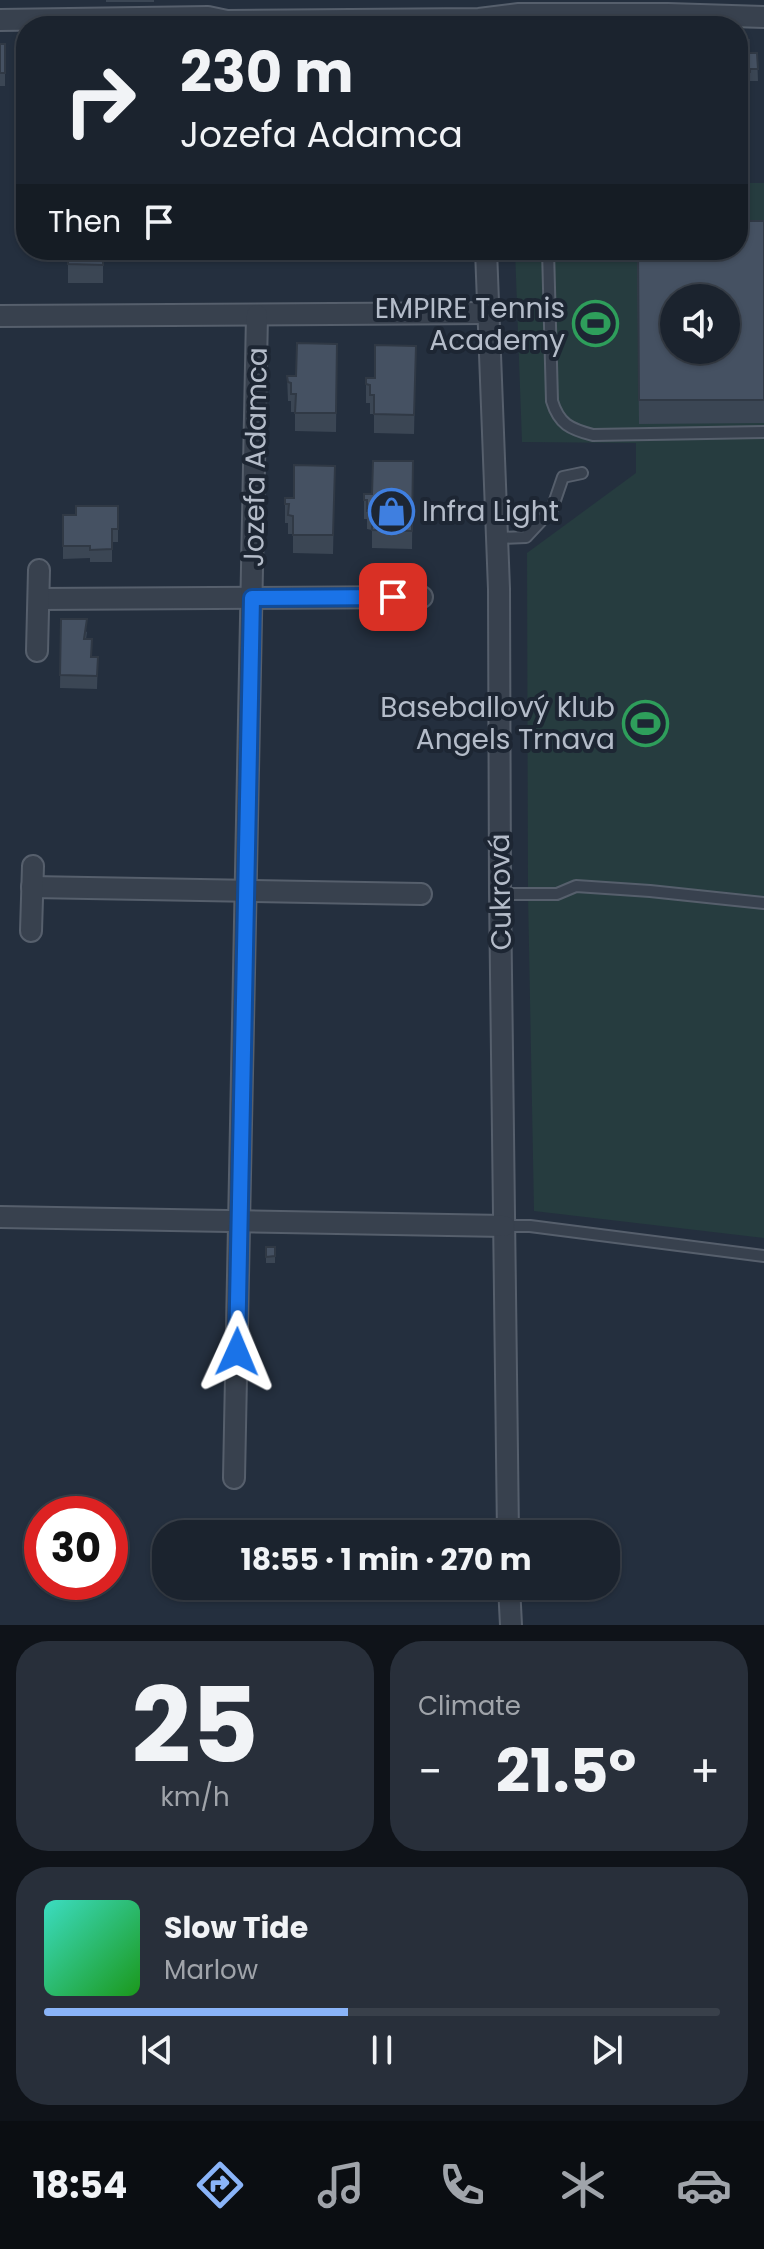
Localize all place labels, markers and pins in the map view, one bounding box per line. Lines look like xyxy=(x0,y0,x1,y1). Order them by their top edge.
place label: EMPIRE Tennis Academy xyxy=(375,289,565,360)
sports icon: EMPIRE Tennis Academy xyxy=(572,300,620,348)
shop icon: Infra Light xyxy=(367,487,415,535)
place label: Infra Light xyxy=(422,492,559,531)
pin xyxy=(359,563,427,631)
place label: Baseballový klub Angels Trnava xyxy=(380,688,615,759)
sports icon: Baseballový klub Angels Trnava xyxy=(622,699,670,747)

